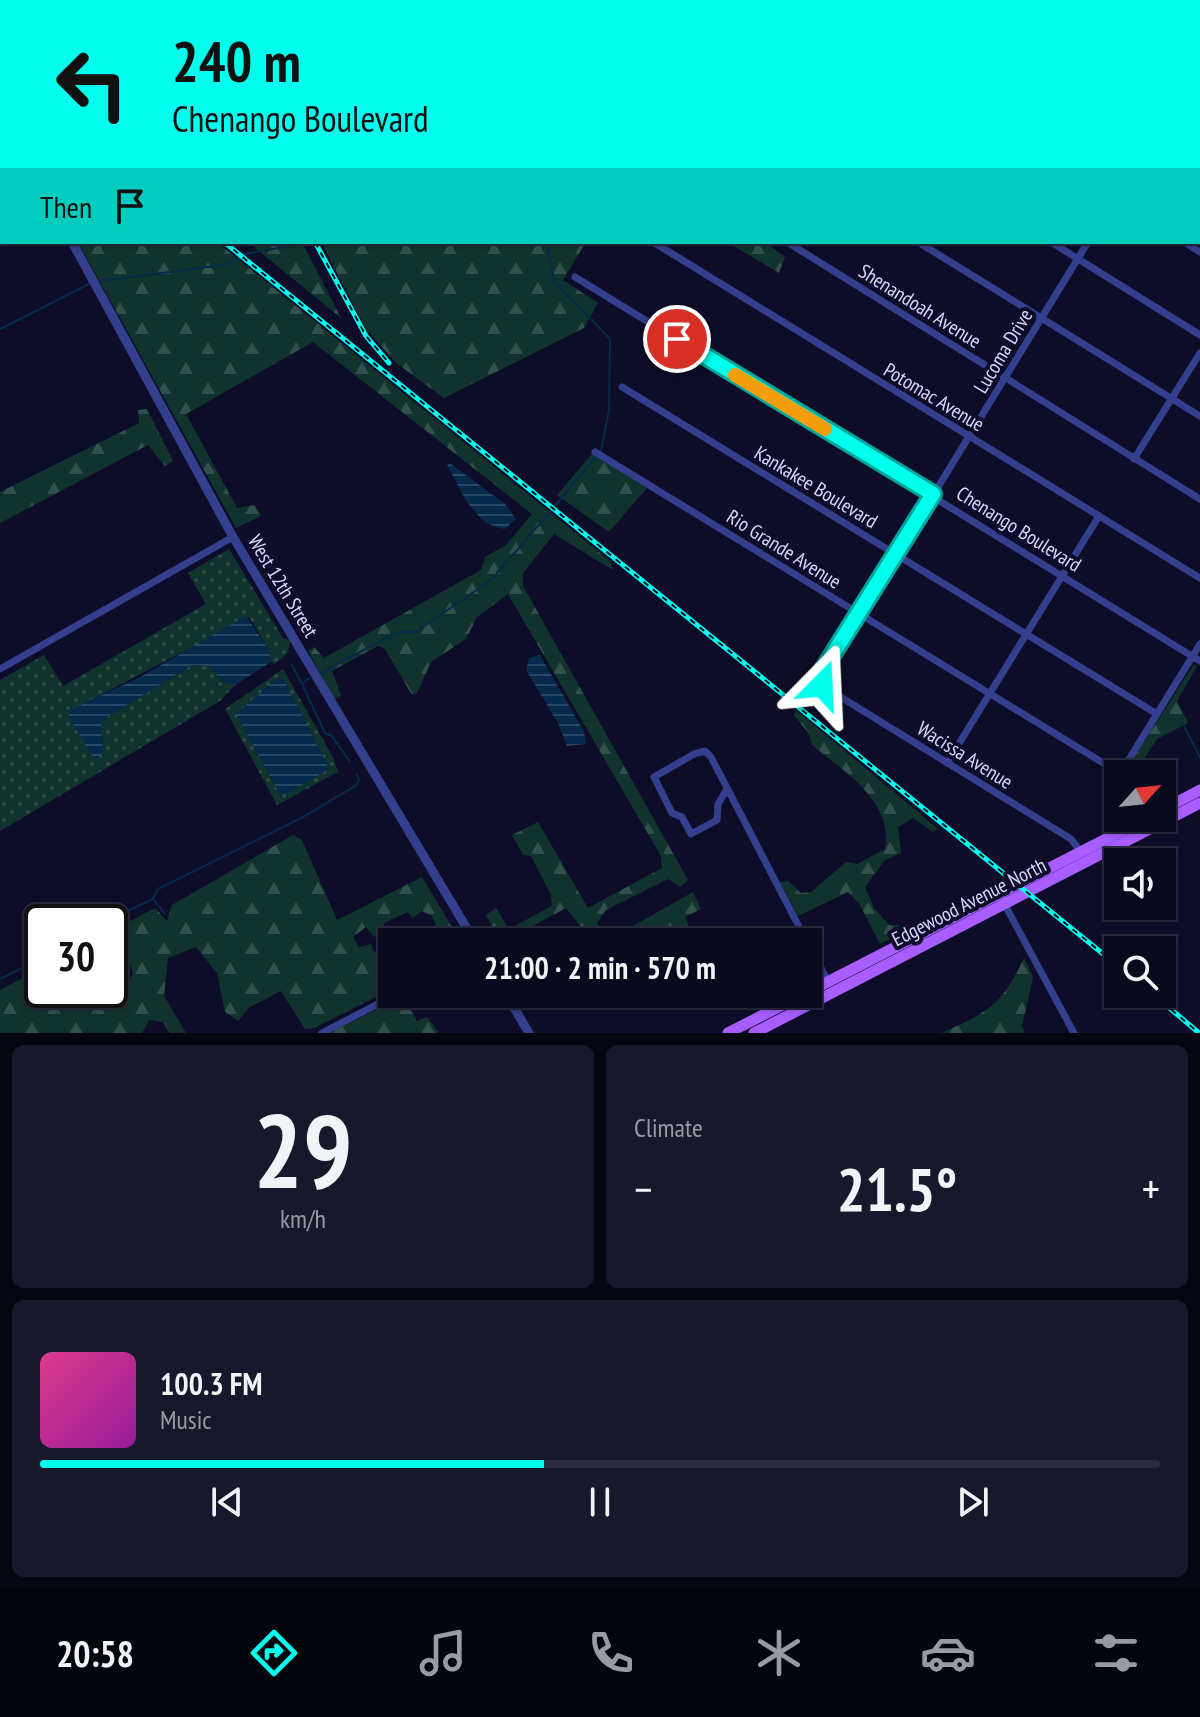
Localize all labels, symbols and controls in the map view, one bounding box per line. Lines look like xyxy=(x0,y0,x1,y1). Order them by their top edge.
text: 240 m xyxy=(172,25,301,97)
icon: left xyxy=(40,32,144,136)
text: Chenango Boulevard xyxy=(172,95,429,142)
icon: arrive xyxy=(108,184,152,228)
text: Then xyxy=(40,187,92,226)
street label: Shenandoah Avenue xyxy=(854,258,986,354)
street label: Lucoma Drive xyxy=(968,304,1038,398)
pin xyxy=(643,305,711,373)
icon: arrive xyxy=(655,317,699,361)
street label: Potomac Avenue xyxy=(879,357,989,437)
street label: Kankakee Boulevard xyxy=(750,440,882,534)
street label: Chenango Boulevard xyxy=(952,480,1086,578)
street label: Rio Grande Avenue xyxy=(722,503,846,595)
street label: West 12th Street xyxy=(242,530,324,643)
position arrow xyxy=(780,643,864,727)
street label: Wacissa Avenue xyxy=(912,715,1018,795)
north arrow xyxy=(1104,760,1176,832)
map controls xyxy=(1104,760,1176,1008)
button: sound xyxy=(1104,848,1176,920)
street label: Edgewood Avenue North xyxy=(887,852,1051,952)
speed limit sign: 30 xyxy=(24,904,128,1008)
button: search xyxy=(1104,936,1176,1008)
text: 21:00 · 2 min · 570 m xyxy=(484,948,716,987)
text: 29 xyxy=(253,1082,353,1217)
text: Climate xyxy=(634,1111,703,1144)
text: 21.5° xyxy=(837,1150,957,1228)
text: − xyxy=(634,1160,652,1217)
text: + xyxy=(1142,1160,1160,1217)
text: km/h xyxy=(280,1202,326,1235)
text: 100.3 FM xyxy=(160,1364,262,1403)
text: Music xyxy=(160,1403,212,1436)
icon: previous xyxy=(205,1480,249,1524)
icon: pause xyxy=(578,1480,622,1524)
icon: next xyxy=(951,1480,995,1524)
icon: directions xyxy=(246,1625,302,1681)
icon: music xyxy=(415,1625,471,1681)
icon: phone xyxy=(583,1625,639,1681)
icon: climate xyxy=(751,1625,807,1681)
icon: car xyxy=(920,1625,976,1681)
icon: filters xyxy=(1088,1625,1144,1681)
text: 20:58 xyxy=(56,1630,134,1677)

